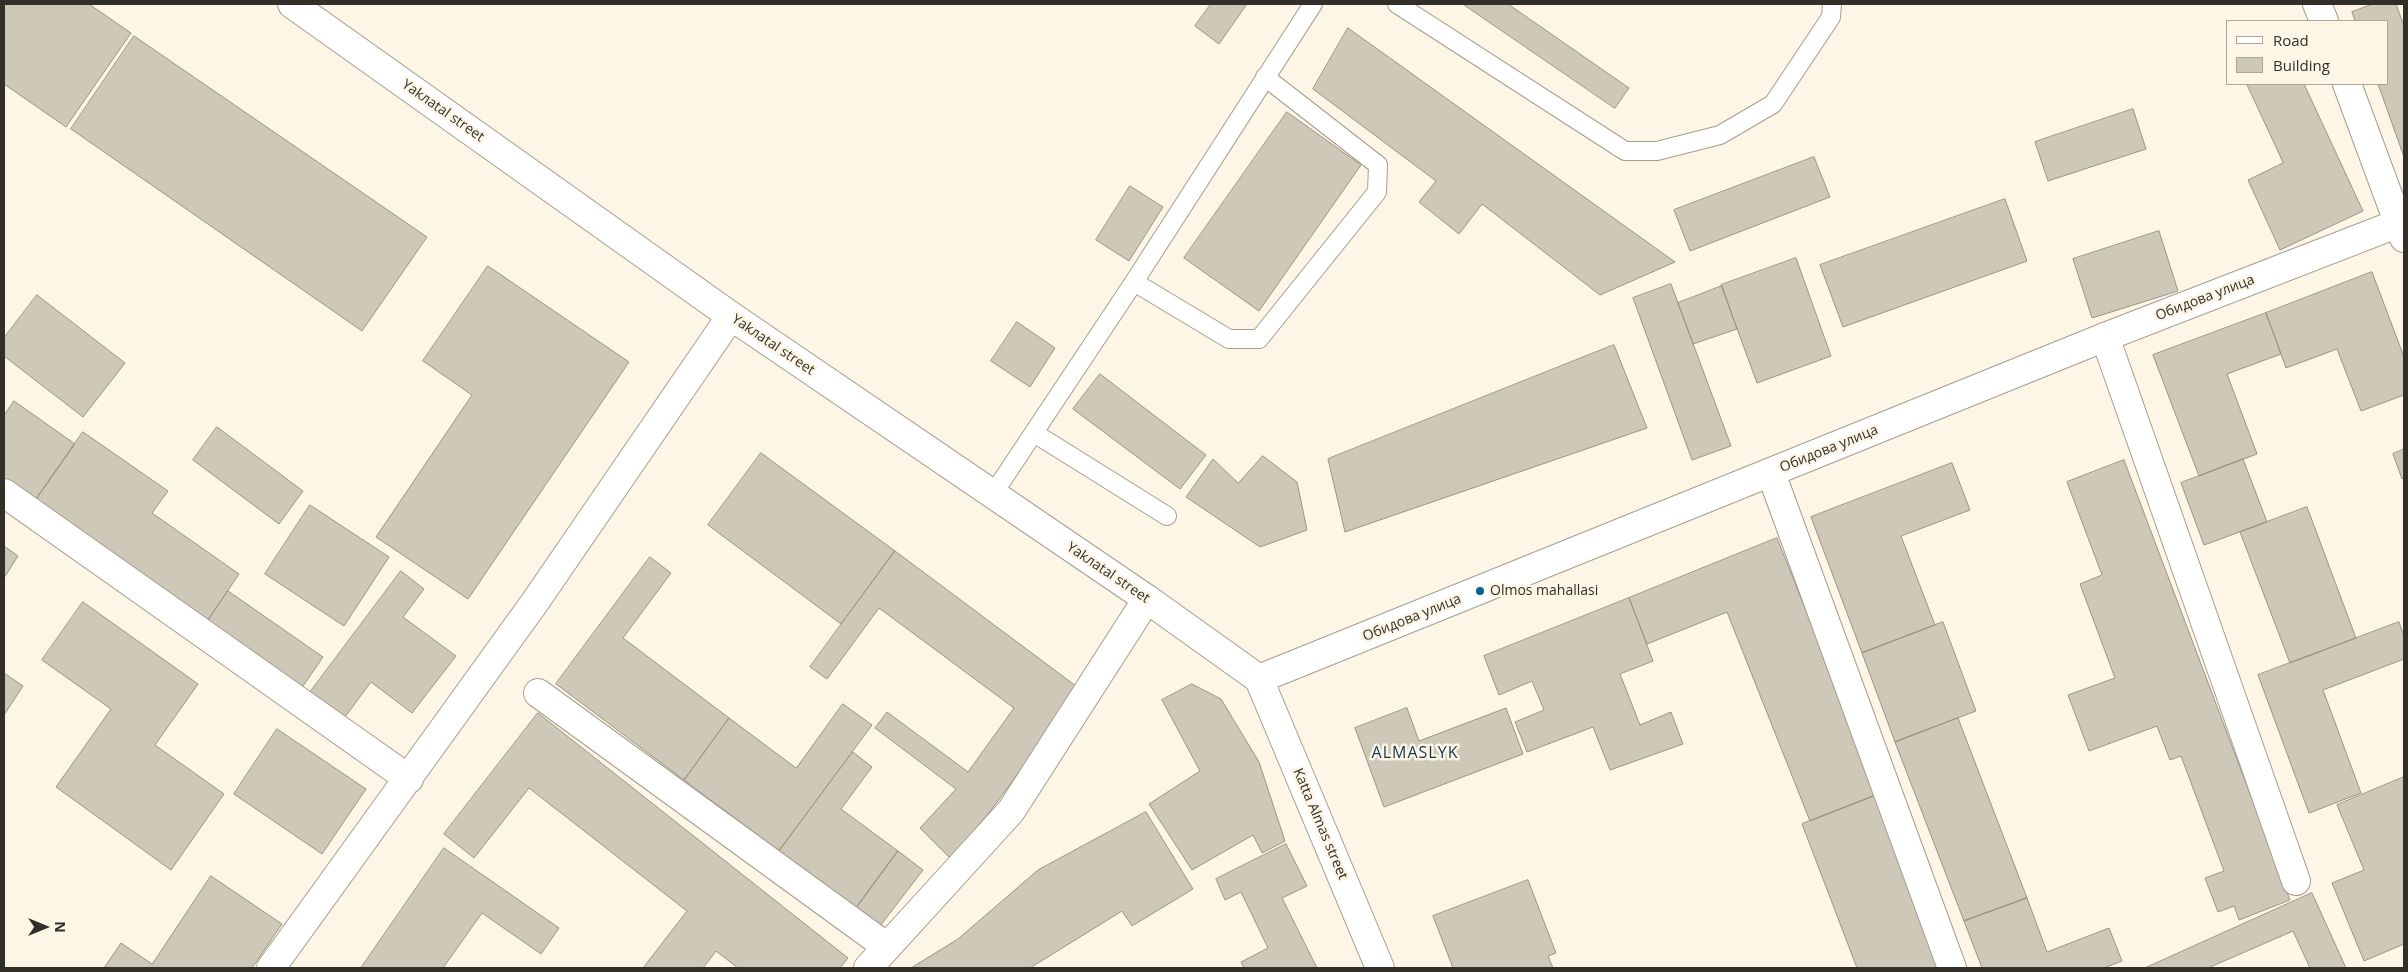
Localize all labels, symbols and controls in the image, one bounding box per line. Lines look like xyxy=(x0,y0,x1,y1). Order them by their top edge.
legend xyxy=(2226,20,2388,85)
text: Road xyxy=(2273,30,2309,50)
text: Building xyxy=(2273,55,2330,75)
street label: Yakлatal street xyxy=(399,76,487,146)
street label: Обидова улица xyxy=(2153,271,2257,325)
street label: Yakлatal street xyxy=(728,311,818,379)
street label: Обидова улица xyxy=(1777,422,1881,476)
street label: Yakлatal street xyxy=(1063,539,1153,607)
place label: Olmos mahallasi xyxy=(1490,583,1598,599)
marker: Olmos mahallasi xyxy=(1474,585,1486,597)
street label: Обидова улица xyxy=(1360,591,1464,645)
district label: ALMASLYK xyxy=(1371,743,1459,763)
street label: Katta Almas street xyxy=(1289,766,1351,882)
north arrow xyxy=(20,902,70,952)
text: N xyxy=(51,921,70,933)

